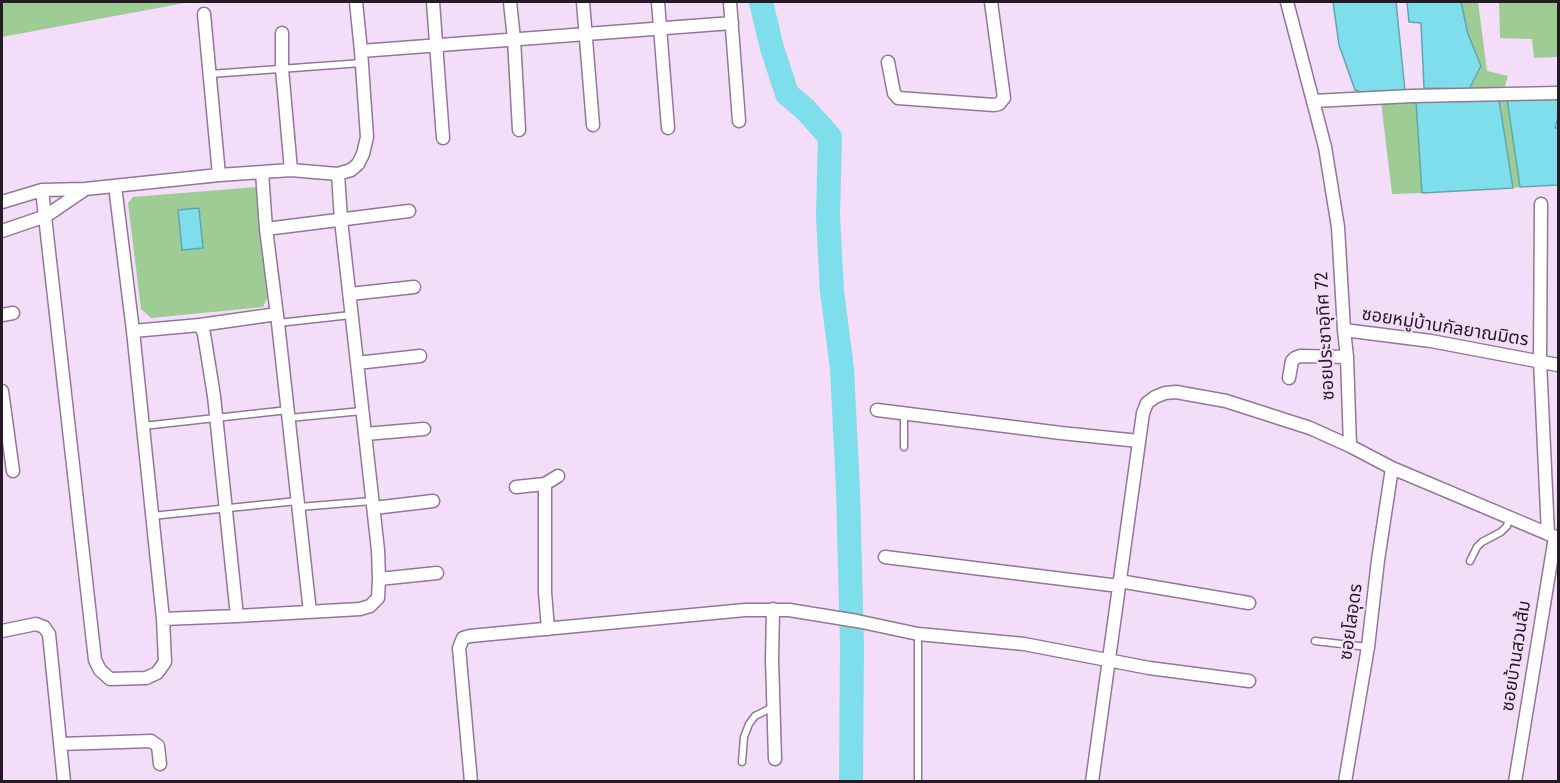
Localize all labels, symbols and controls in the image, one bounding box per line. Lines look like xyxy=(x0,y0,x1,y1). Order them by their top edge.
street label: ซอยประชาอุทิศ 72 xyxy=(1312,271,1340,401)
street label: ซอยหมู่บ้านกัลยาณมิตร xyxy=(1360,304,1530,352)
street label: ซอยโสอุดร xyxy=(1336,582,1368,662)
street label: ซอยบ้านสวนส้ม xyxy=(1498,599,1536,713)

